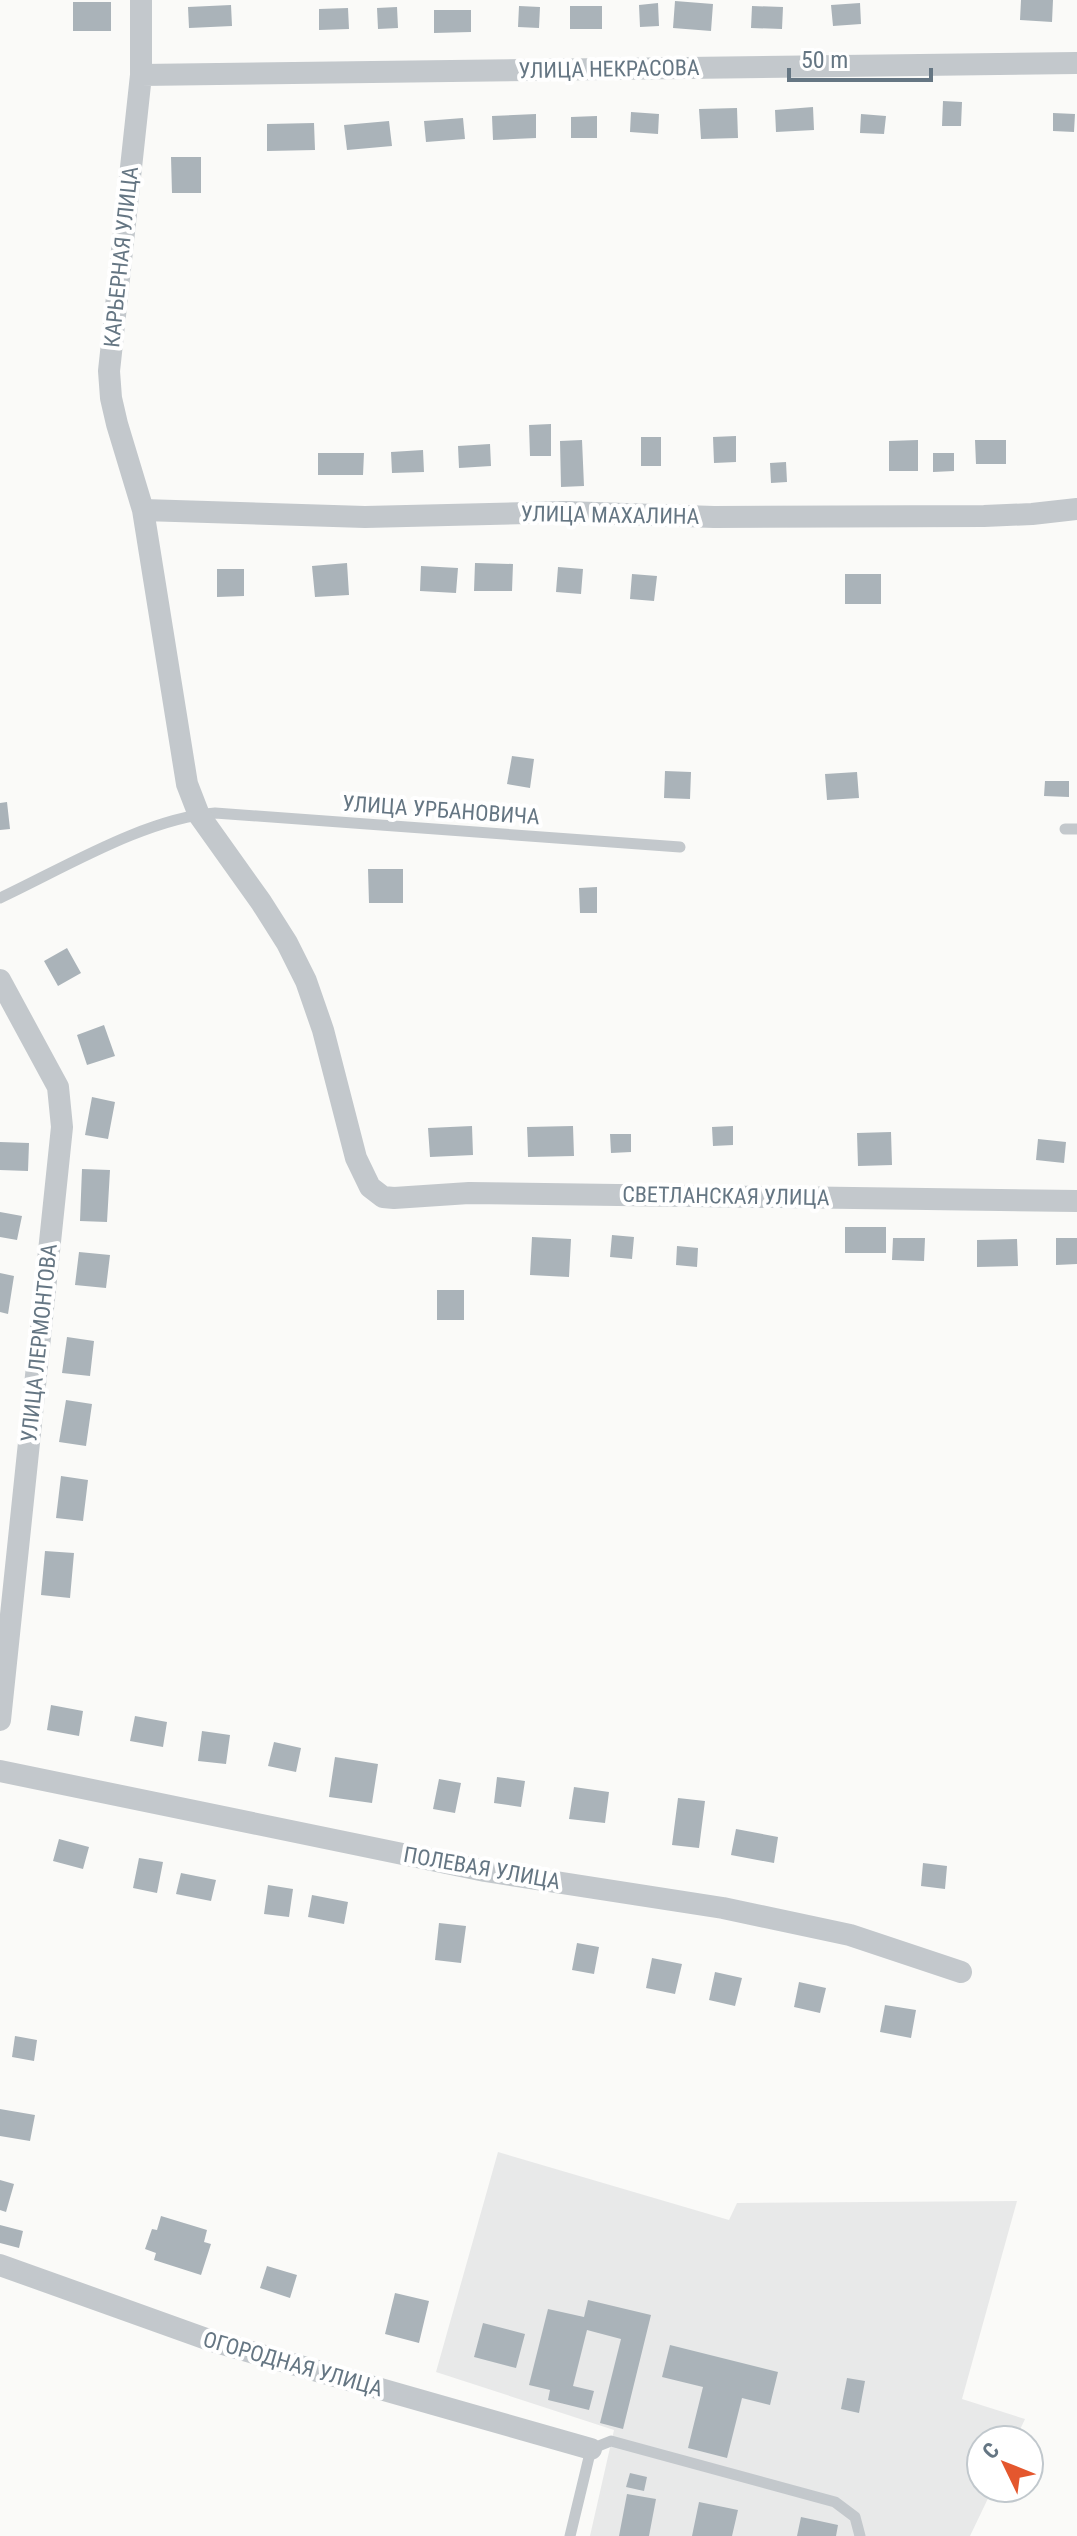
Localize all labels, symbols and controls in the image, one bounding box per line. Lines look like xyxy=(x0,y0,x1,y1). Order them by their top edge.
scale bar xyxy=(789,32,931,82)
text: 50 m xyxy=(801,46,848,74)
street label: УЛИЦА НЕКРАСОВА xyxy=(518,55,700,83)
street label: КАРЬЕРНАЯ УЛИЦА xyxy=(99,165,143,349)
street label: УЛИЦА МАХАЛИНА xyxy=(520,501,700,529)
street label: УЛИЦА УРБАНОВИЧА xyxy=(341,791,541,829)
street label: СВЕТЛАНСКАЯ УЛИЦА xyxy=(622,1182,830,1210)
street label: УЛИЦА ЛЕРМОНТОВА xyxy=(16,1242,62,1444)
street label: ПОЛЕВАЯ УЛИЦА xyxy=(402,1842,563,1894)
street label: ОГОРОДНАЯ УЛИЦА xyxy=(200,2326,386,2402)
north arrow xyxy=(965,2424,1045,2504)
text: С xyxy=(977,2438,1004,2464)

